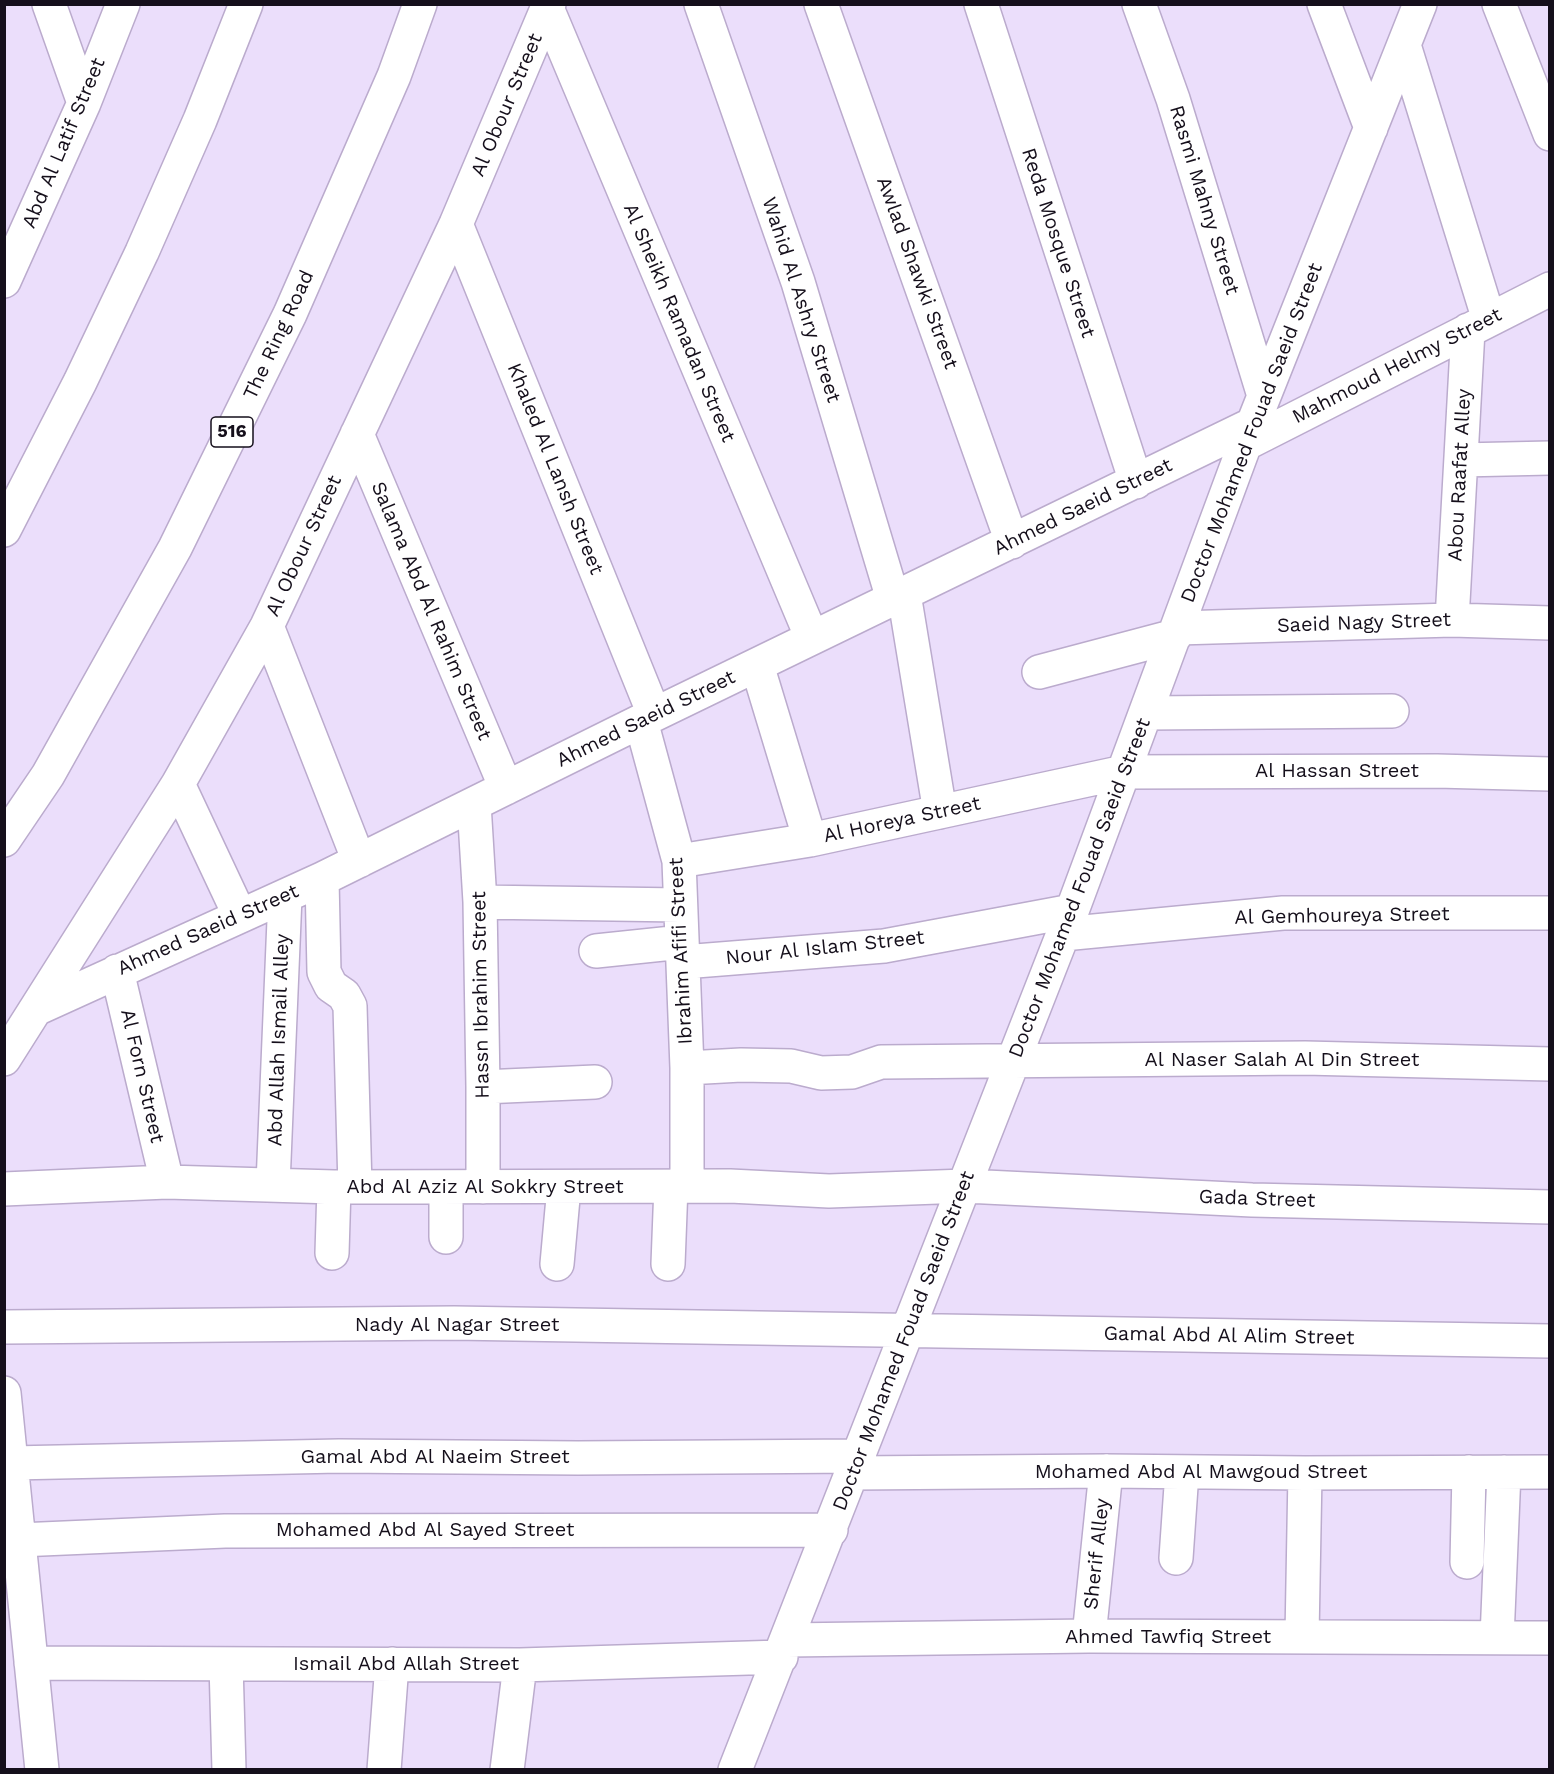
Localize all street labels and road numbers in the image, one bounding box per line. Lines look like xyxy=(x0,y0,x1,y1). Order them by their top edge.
street label: Al Obour Street xyxy=(466,30,548,180)
street label: Abd Al Latif Street xyxy=(17,54,111,232)
street label: Rasmi Mahny Street xyxy=(1164,103,1244,297)
street label: Reda Mosque Street xyxy=(1016,145,1100,341)
street label: Awlad Shawki Street xyxy=(871,174,963,372)
street label: Wahid Al Ashry Street xyxy=(756,194,846,406)
street label: Al Sheikh Ramadan Street xyxy=(618,200,740,446)
street label: Doctor Mohamed Fouad Saeid Street xyxy=(1176,260,1328,606)
street label: The Ring Road xyxy=(239,267,319,403)
street label: Mahmoud Helmy Street xyxy=(1288,303,1506,429)
street label: Khaled Al Lansh Street xyxy=(502,360,608,578)
street label: Abou Raafat Alley xyxy=(1443,388,1477,562)
road number: 516 xyxy=(211,417,253,447)
street label: Ahmed Saeid Street xyxy=(990,453,1176,561)
street label: Al Obour Street xyxy=(261,472,347,620)
street label: Salama Abd Al Rahim Street xyxy=(366,478,496,744)
street label: Saeid Nagy Street xyxy=(1277,608,1451,638)
street label: Ahmed Saeid Street xyxy=(553,665,739,773)
street label: Doctor Mohamed Fouad Saeid Street xyxy=(1004,715,1156,1061)
street label: Al Hassan Street xyxy=(1255,759,1419,783)
street label: Al Horeya Street xyxy=(821,792,983,848)
street label: Ibrahim Afifi Street xyxy=(664,857,698,1045)
street label: Ahmed Saeid Street xyxy=(114,879,302,981)
street label: Hassn Ibrahim Street xyxy=(467,891,495,1099)
street label: Al Gemhoureya Street xyxy=(1234,902,1450,930)
street label: Nour Al Islam Street xyxy=(724,926,926,970)
street label: Abd Allah Ismail Alley xyxy=(263,933,295,1147)
street label: Al Forn Street xyxy=(115,1007,169,1145)
street label: Al Naser Salah Al Din Street xyxy=(1145,1048,1419,1072)
street label: Doctor Mohamed Fouad Saeid Street xyxy=(828,1168,980,1514)
street label: Abd Al Aziz Al Sokkry Street xyxy=(346,1175,624,1199)
street label: Gada Street xyxy=(1198,1185,1316,1213)
street label: Nady Al Nagar Street xyxy=(355,1313,559,1337)
street label: Gamal Abd Al Alim Street xyxy=(1103,1322,1355,1350)
street label: Gamal Abd Al Naeim Street xyxy=(300,1445,570,1469)
street label: Mohamed Abd Al Mawgoud Street xyxy=(1035,1460,1367,1484)
street label: Sherif Alley xyxy=(1079,1497,1115,1611)
street label: Mohamed Abd Al Sayed Street xyxy=(276,1518,574,1542)
street label: Ahmed Tawfiq Street xyxy=(1065,1625,1271,1649)
street label: Ismail Abd Allah Street xyxy=(293,1652,519,1676)

